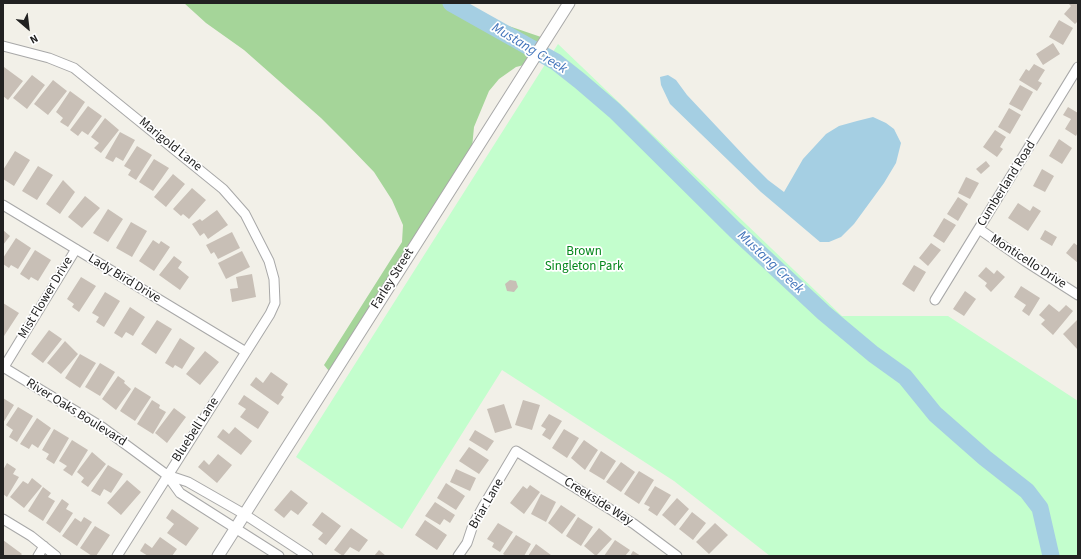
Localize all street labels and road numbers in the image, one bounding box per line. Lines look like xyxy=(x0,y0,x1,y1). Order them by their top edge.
street label: Marigold Lane xyxy=(135,115,205,175)
street label: Cumberland Road xyxy=(974,138,1040,230)
street label: Monticello Drive xyxy=(987,232,1069,292)
street label: Farley Street xyxy=(368,246,418,312)
street label: Lady Bird Drive xyxy=(85,251,163,307)
street label: Mist Flower Drive xyxy=(15,254,77,342)
street label: River Oaks Boulevard xyxy=(23,376,129,450)
street label: Bluebell Lane xyxy=(169,395,223,465)
street label: Creekside Way xyxy=(561,475,635,529)
street label: Briar Lane xyxy=(466,476,508,532)

